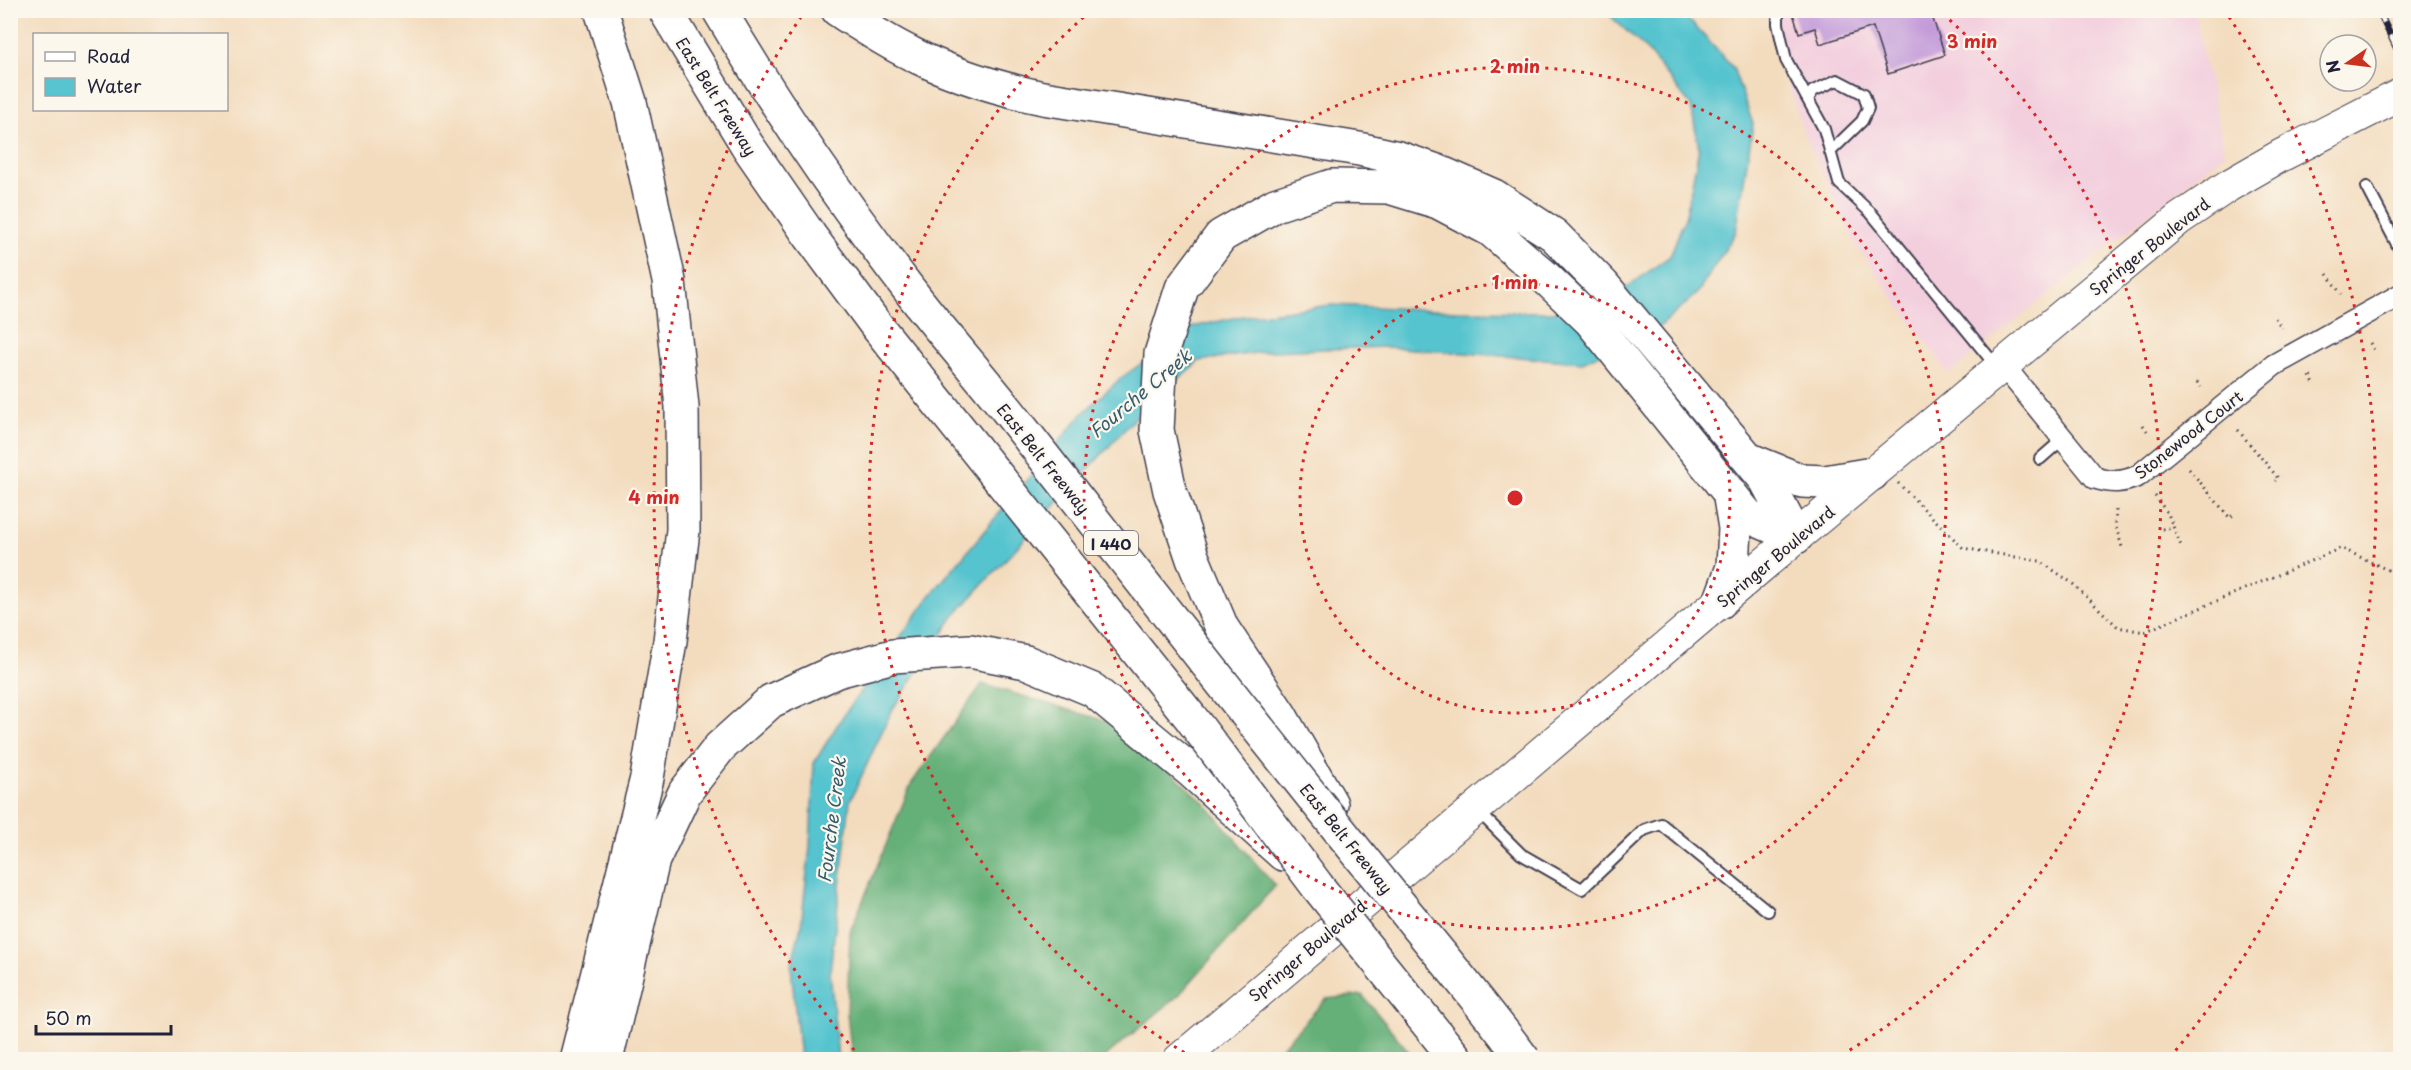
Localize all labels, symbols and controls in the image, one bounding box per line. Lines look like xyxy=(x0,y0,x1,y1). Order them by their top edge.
text: 3 min xyxy=(1947,27,1997,54)
street label: East Belt Freeway xyxy=(671,32,763,160)
legend xyxy=(33,33,228,111)
north arrow xyxy=(2318,33,2378,93)
text: Road xyxy=(87,42,131,69)
text: 2 min xyxy=(1490,52,1540,79)
text: N xyxy=(2319,58,2346,76)
text: Water xyxy=(87,72,142,99)
street label: Springer Boulevard xyxy=(2084,191,2215,301)
text: 1 min xyxy=(1492,268,1538,295)
water label: Fourche Creek xyxy=(1083,341,1198,444)
street label: Stonewood Court xyxy=(2129,384,2248,484)
street label: East Belt Freeway xyxy=(992,398,1096,518)
text: 4 min xyxy=(628,483,680,510)
centre of rings xyxy=(1505,488,1525,508)
street label: Springer Boulevard xyxy=(1711,499,1839,613)
road number: I 440 xyxy=(1084,531,1138,555)
water label: Fourche Creek xyxy=(810,755,852,884)
street label: East Belt Freeway xyxy=(1295,778,1399,898)
street label: Springer Boulevard xyxy=(1243,893,1371,1007)
scale bar xyxy=(36,998,171,1036)
text: 50 m xyxy=(45,1004,92,1031)

